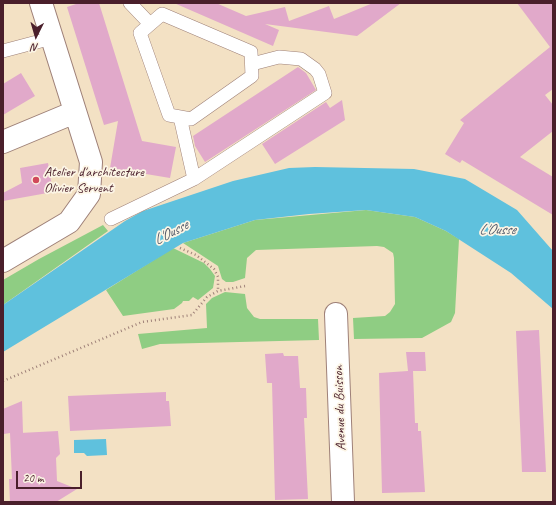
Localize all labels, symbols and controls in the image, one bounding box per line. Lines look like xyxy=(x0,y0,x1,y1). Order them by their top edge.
north arrow xyxy=(16,16,56,56)
text: N xyxy=(31,41,39,55)
place label: Atelier d'architecture Olivier Servent xyxy=(44,164,144,196)
marker: Atelier d'architecture Olivier Servent xyxy=(31,175,41,185)
water label: L'Ousse xyxy=(151,217,191,249)
water label: L'Ousse xyxy=(479,221,515,239)
street label: Avenue du Buisson xyxy=(330,365,350,451)
scale bar xyxy=(18,463,84,489)
text: 20 m xyxy=(23,470,43,486)

